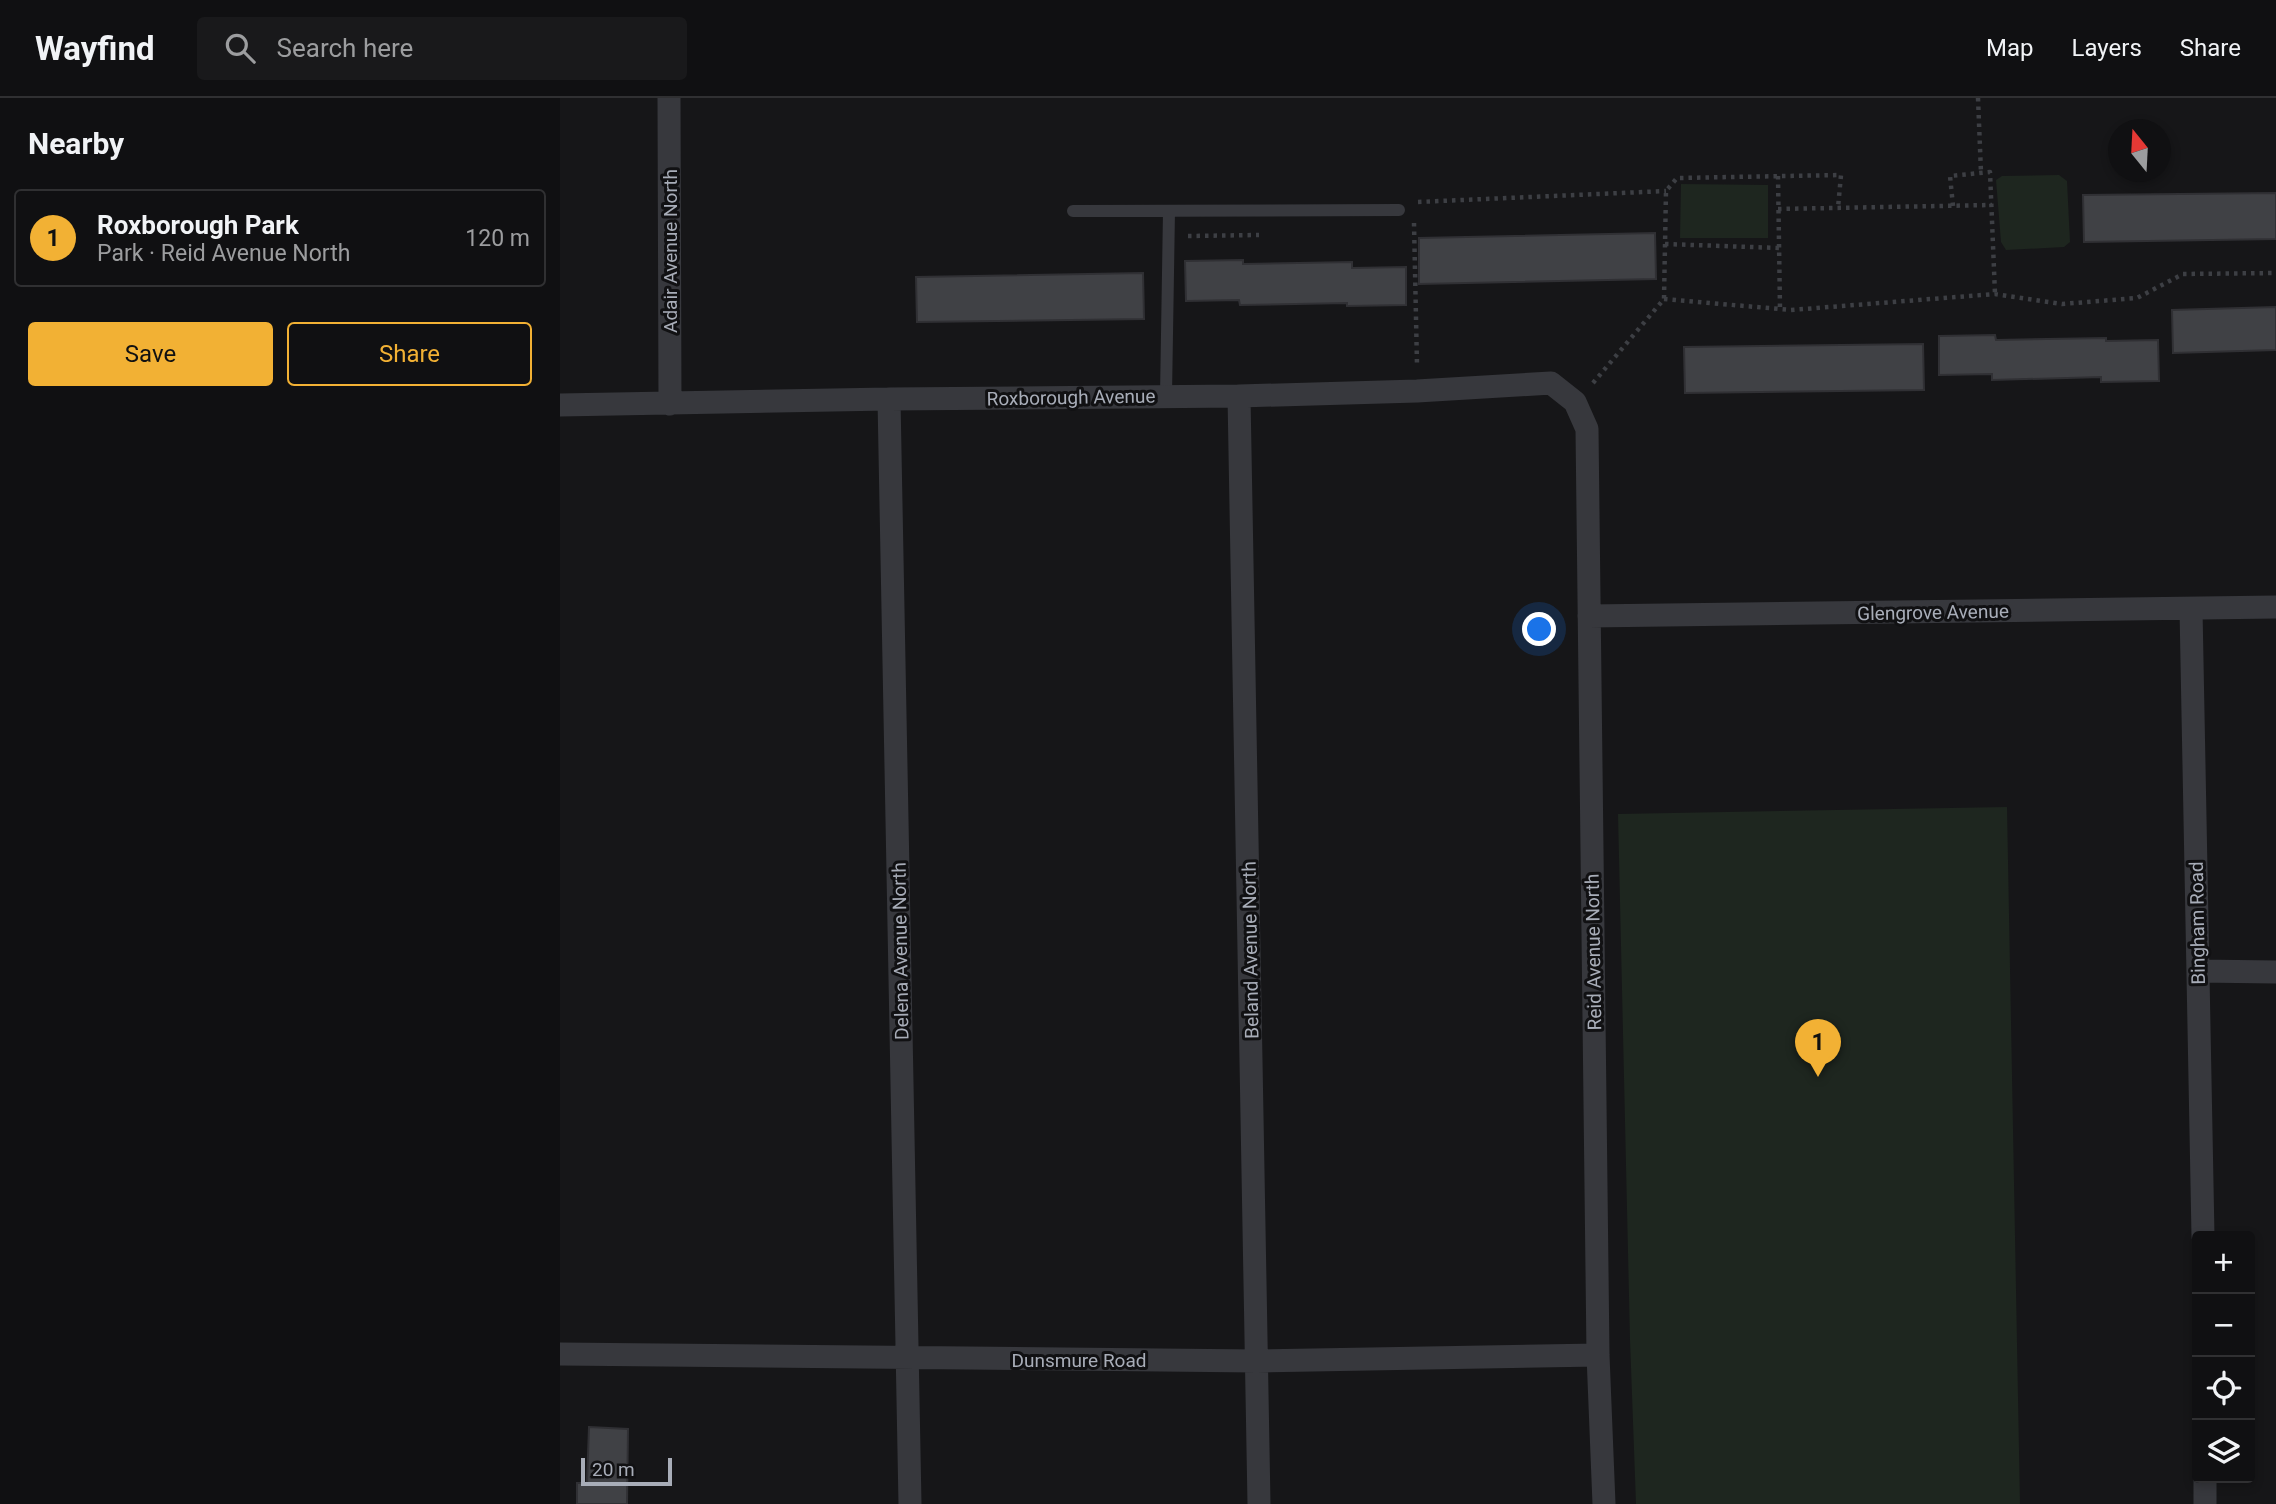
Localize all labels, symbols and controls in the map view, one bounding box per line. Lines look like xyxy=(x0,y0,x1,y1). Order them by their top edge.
search box xyxy=(197,17,687,80)
text: Wayfind xyxy=(35,29,155,68)
icon: search xyxy=(221,29,259,67)
text: Search here xyxy=(277,33,413,63)
text: Map xyxy=(1986,34,2034,62)
text: Layers xyxy=(2072,34,2142,62)
text: Share xyxy=(2180,34,2241,62)
north arrow xyxy=(2108,119,2171,182)
text: Nearby xyxy=(28,126,124,161)
street label: Adair Avenue North xyxy=(659,169,682,333)
text: Roxborough Park xyxy=(97,210,299,240)
text: 1 xyxy=(46,225,60,252)
text: 120 m xyxy=(465,225,530,252)
text: Park · Reid Avenue North xyxy=(97,240,350,267)
button: Save xyxy=(28,322,273,386)
button: Share xyxy=(287,322,532,386)
street label: Roxborough Avenue xyxy=(986,385,1156,410)
street label: Glengrove Avenue xyxy=(1857,600,2009,625)
your location xyxy=(1522,612,1556,646)
street label: Beland Avenue North xyxy=(1237,861,1264,1039)
street label: Bingham Road xyxy=(2185,861,2210,985)
street label: Delena Avenue North xyxy=(887,862,914,1040)
street label: Reid Avenue North xyxy=(1581,873,1606,1031)
pin: 1 xyxy=(1795,1019,1841,1077)
map controls xyxy=(2192,1231,2255,1483)
button: + xyxy=(2192,1231,2255,1294)
button: − xyxy=(2192,1294,2255,1357)
street label: Dunsmure Road xyxy=(1011,1349,1147,1372)
button: locate xyxy=(2192,1357,2255,1420)
button: layers xyxy=(2192,1420,2255,1483)
scale bar xyxy=(581,1455,672,1487)
text: 20 m xyxy=(592,1458,635,1481)

